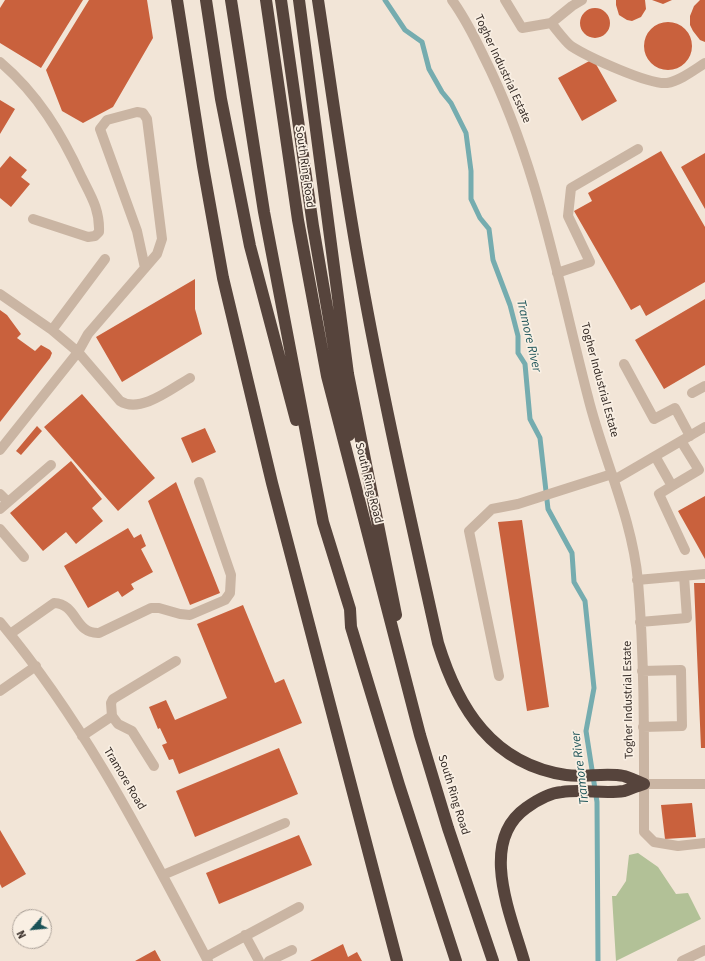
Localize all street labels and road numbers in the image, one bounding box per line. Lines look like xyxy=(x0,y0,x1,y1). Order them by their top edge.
street label: Togher Industrial Estate xyxy=(470,12,534,126)
street label: South Ring Road xyxy=(291,125,317,209)
street label: Togher Industrial Estate xyxy=(577,321,621,439)
street label: South Ring Road xyxy=(351,441,385,525)
street label: Togher Industrial Estate xyxy=(621,641,637,759)
street label: Tramore Road xyxy=(100,745,148,813)
street label: South Ring Road xyxy=(434,753,472,837)

